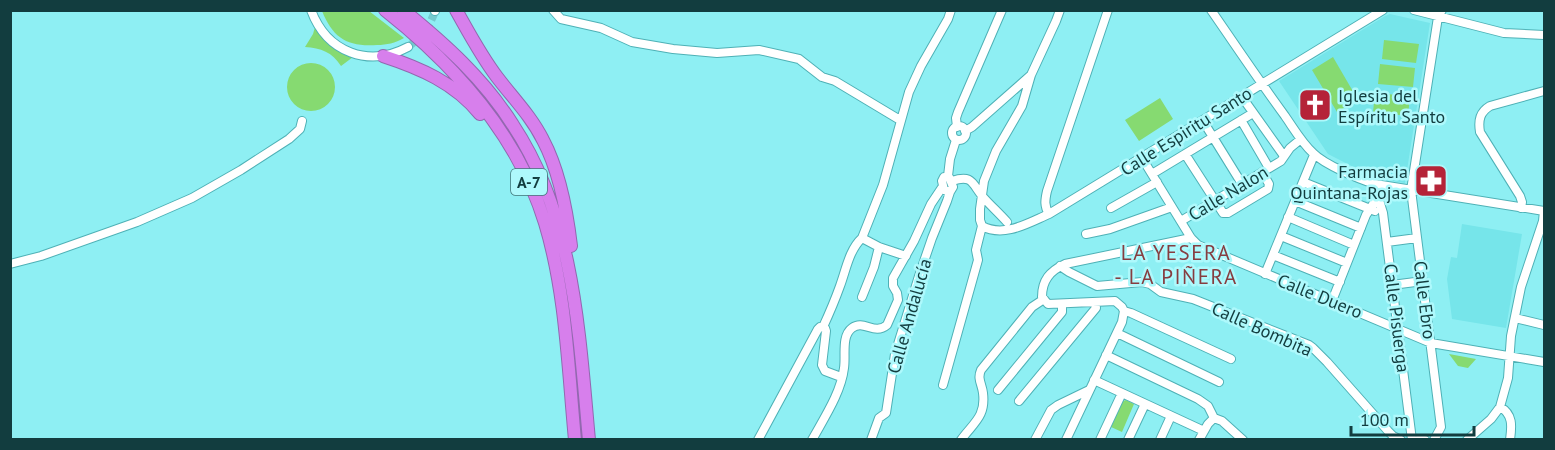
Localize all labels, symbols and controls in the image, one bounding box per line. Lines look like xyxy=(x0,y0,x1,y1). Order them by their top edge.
street label: Calle Espiritu Santo xyxy=(1116,81,1256,181)
place label: Iglesia del Espíritu Santo xyxy=(1338,84,1445,128)
church icon: Iglesia del Espíritu Santo xyxy=(1297,87,1333,123)
street label: Calle Nalon xyxy=(1184,160,1272,226)
place label: Farmacia Quintana-Rojas xyxy=(1290,160,1408,204)
pharmacy icon: Farmacia Quintana-Rojas xyxy=(1413,163,1449,199)
road number: A-7 xyxy=(511,169,547,195)
district label: LA YESERA - LA PIÑERA xyxy=(1114,239,1238,290)
street label: Calle Andalucía xyxy=(882,256,936,376)
street label: Calle Ebro xyxy=(1409,260,1441,340)
street label: Calle Pisuerga xyxy=(1379,262,1415,374)
street label: Calle Duero xyxy=(1274,269,1366,323)
street label: Calle Bombita xyxy=(1208,297,1316,361)
scale bar xyxy=(1351,399,1474,437)
text: 100 m xyxy=(1360,408,1409,431)

